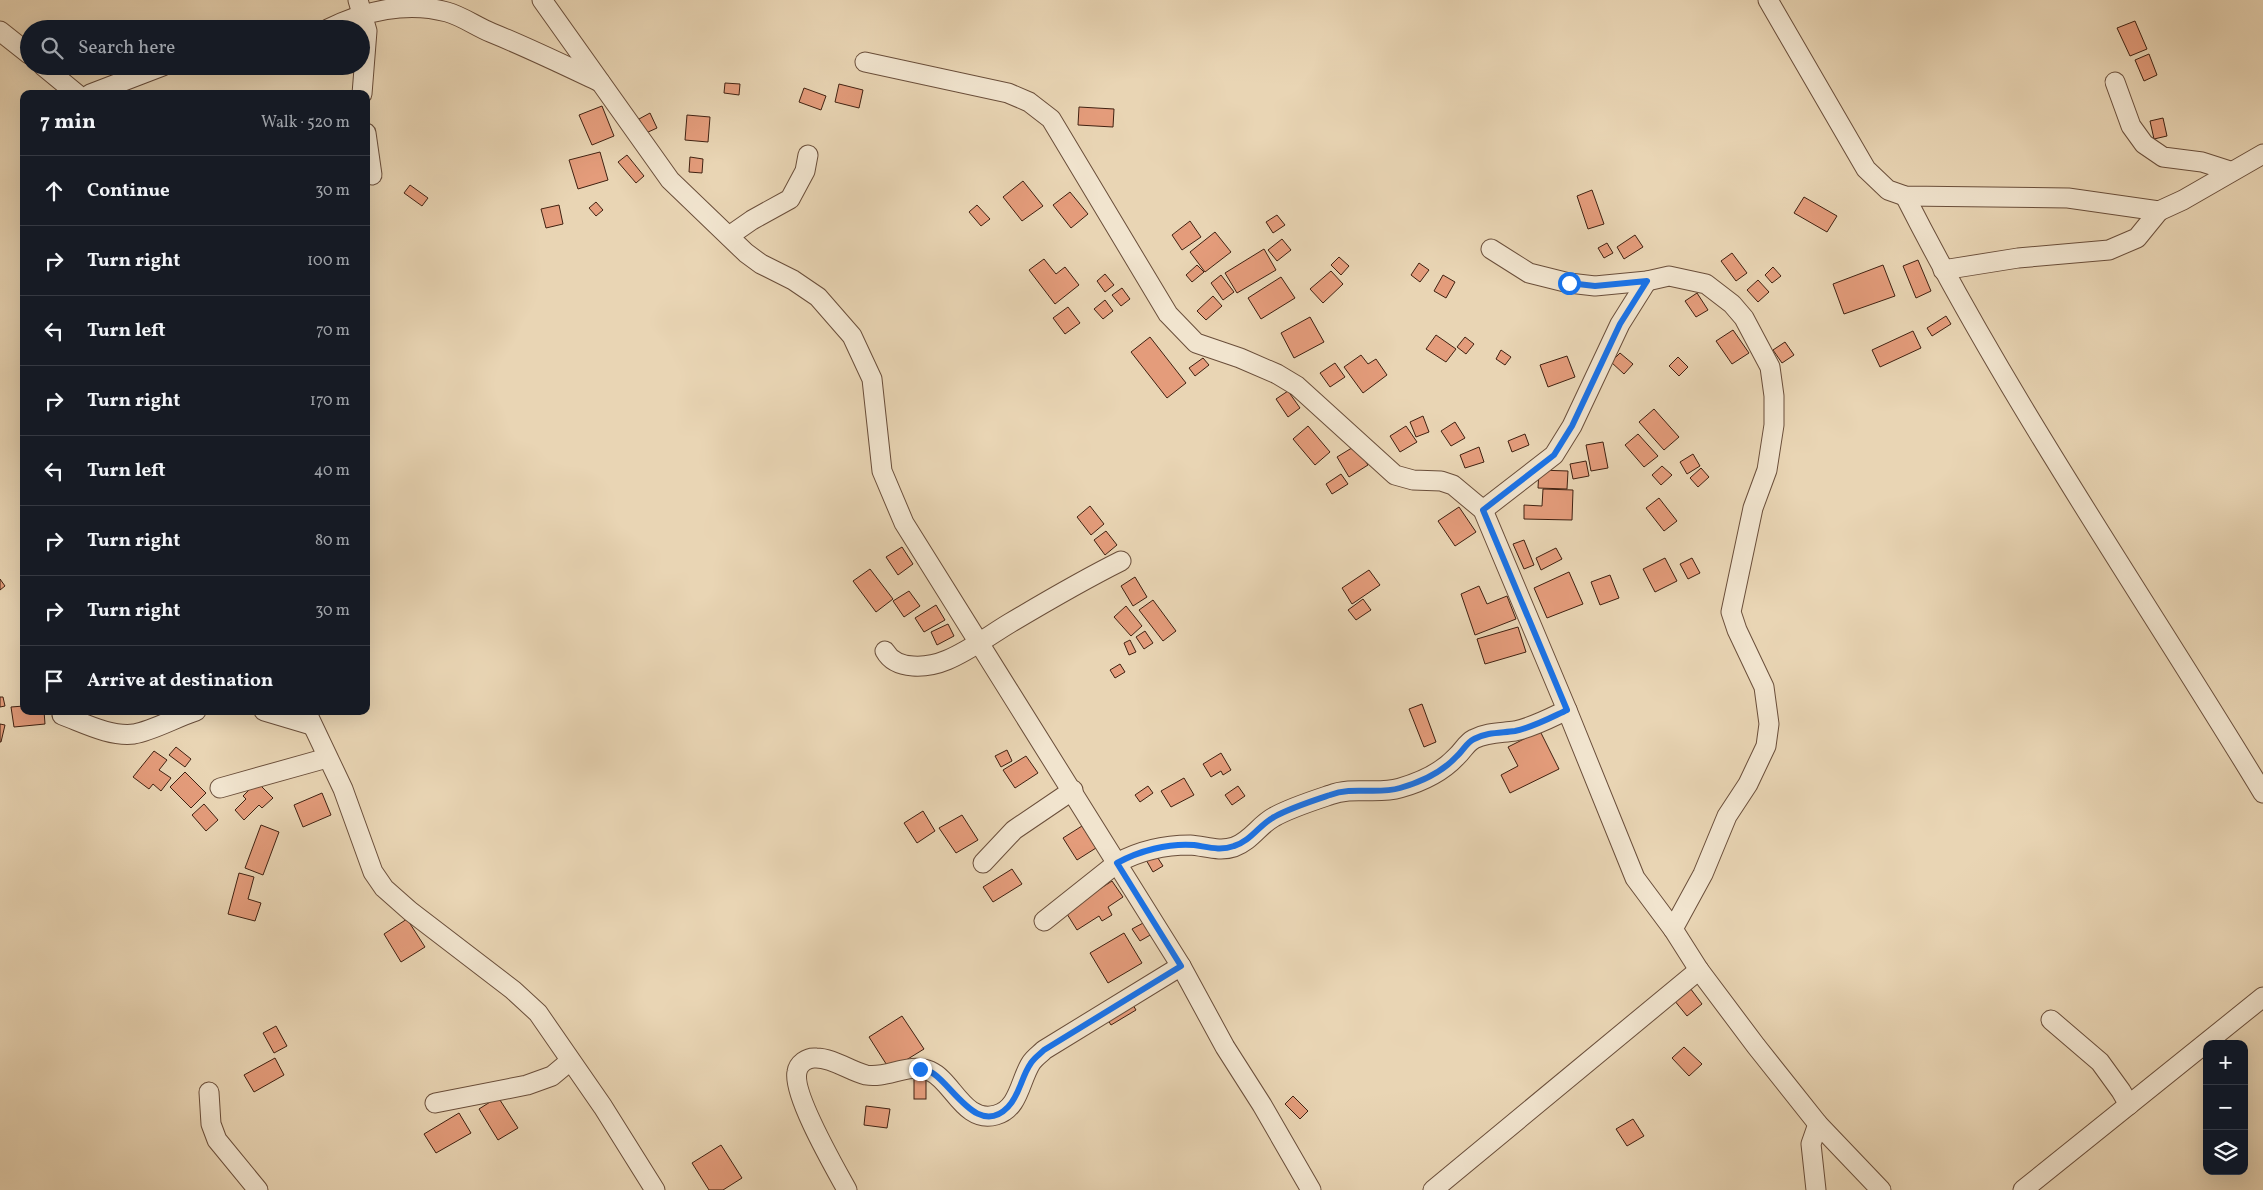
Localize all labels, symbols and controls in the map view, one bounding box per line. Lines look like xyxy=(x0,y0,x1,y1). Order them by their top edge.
search box xyxy=(20,20,370,75)
icon: search xyxy=(38,34,66,62)
text: Search here xyxy=(78,35,175,61)
text: 7 min xyxy=(40,108,96,137)
text: Walk · 520 m xyxy=(261,112,350,134)
icon: ahead xyxy=(40,177,68,205)
text: Continue xyxy=(87,178,170,204)
text: 30 m xyxy=(315,180,350,202)
icon: right xyxy=(40,247,68,275)
text: Turn right xyxy=(87,248,180,274)
text: 100 m xyxy=(307,250,350,272)
route start xyxy=(1558,272,1581,295)
icon: left xyxy=(40,317,68,345)
text: Turn left xyxy=(87,318,166,344)
text: 70 m xyxy=(316,320,350,342)
icon: right xyxy=(40,387,68,415)
text: Turn right xyxy=(87,388,180,414)
text: 170 m xyxy=(310,390,350,412)
icon: left xyxy=(40,457,68,485)
text: Turn left xyxy=(87,458,166,484)
text: 40 m xyxy=(314,460,350,482)
icon: right xyxy=(40,527,68,555)
text: Turn right xyxy=(87,528,180,554)
text: 80 m xyxy=(315,530,350,552)
icon: right xyxy=(40,597,68,625)
text: Turn right xyxy=(87,598,180,624)
text: 30 m xyxy=(315,600,350,622)
icon: arrive xyxy=(40,667,68,695)
text: Arrive at destination xyxy=(87,668,273,694)
map controls xyxy=(2203,1040,2248,1175)
button: + xyxy=(2203,1040,2248,1085)
route end xyxy=(909,1058,932,1081)
button: − xyxy=(2203,1085,2248,1130)
button: layers xyxy=(2203,1130,2248,1175)

